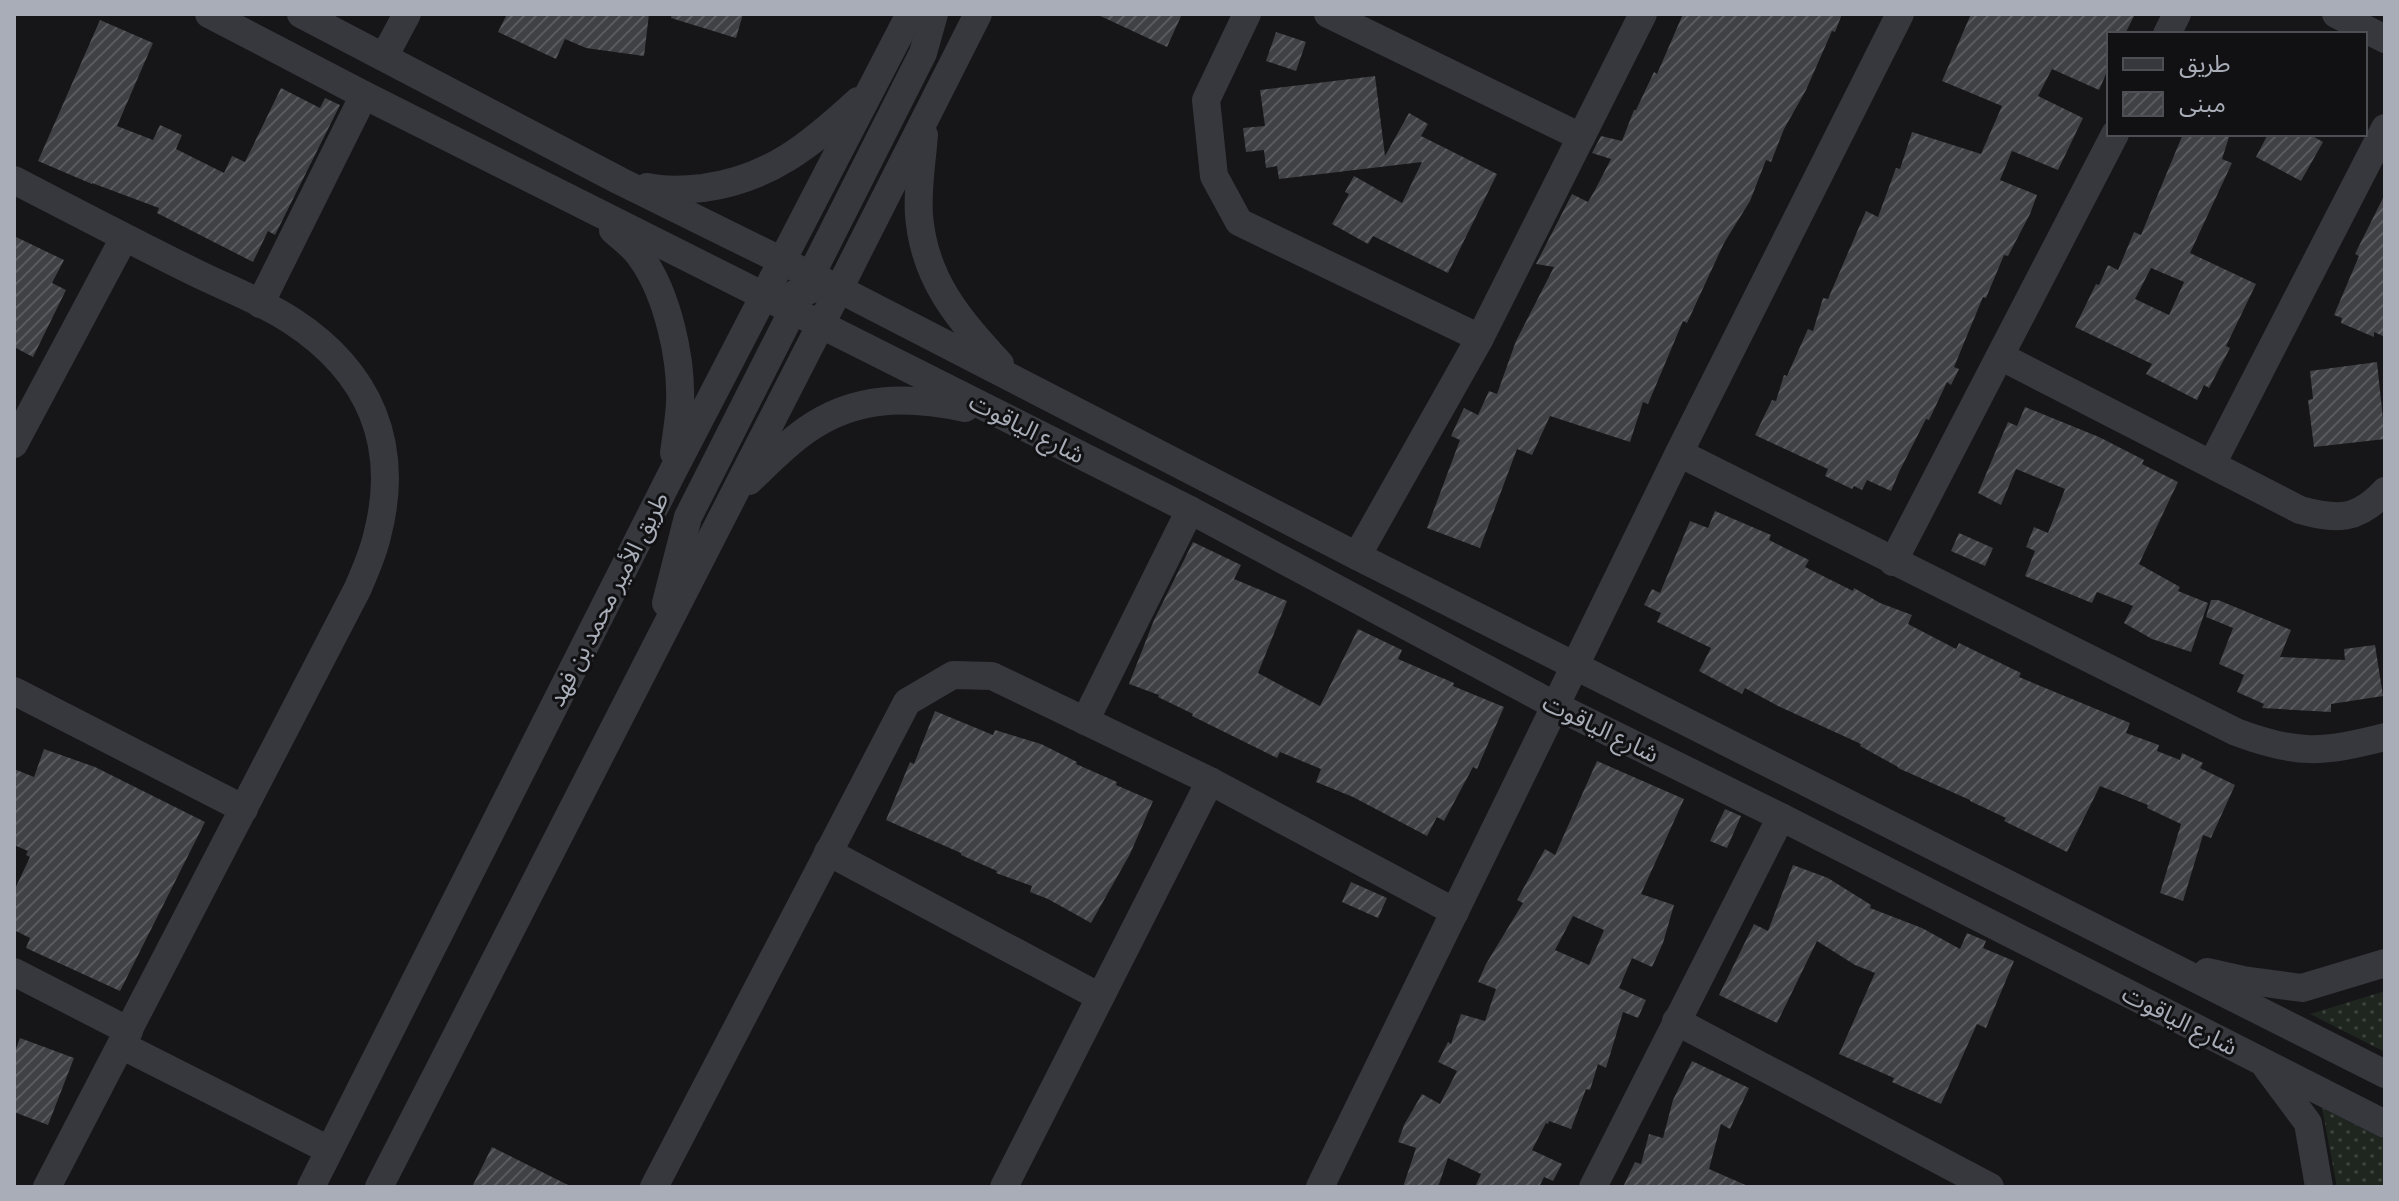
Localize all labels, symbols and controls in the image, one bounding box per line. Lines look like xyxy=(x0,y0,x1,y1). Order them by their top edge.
legend xyxy=(2107,32,2367,136)
text: طريق xyxy=(2179,48,2231,79)
text: مبنى xyxy=(2179,88,2226,119)
street label: شارع الياقوت xyxy=(963,386,1090,472)
street label: طريق الأمير محمد بن فهد xyxy=(540,486,676,712)
street label: شارع الياقوت xyxy=(1537,687,1664,771)
street label: شارع الياقوت xyxy=(2116,978,2243,1064)

